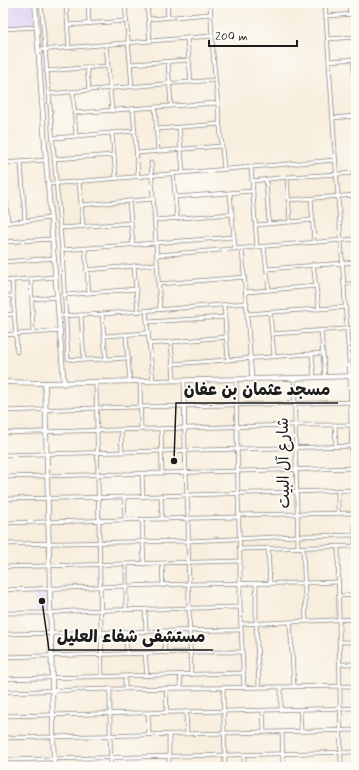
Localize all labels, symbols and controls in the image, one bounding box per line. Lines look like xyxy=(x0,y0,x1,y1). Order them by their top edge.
scale bar xyxy=(209,22,297,48)
text: 200 m xyxy=(215,29,248,45)
callout: مسجد عثمان بن عفان xyxy=(176,374,338,403)
text: مسجد عثمان بن عفان xyxy=(184,379,330,401)
street label: شارع آل البيت xyxy=(273,417,295,509)
callout: مستشفى شفاء العليل xyxy=(49,621,213,650)
text: مستشفى شفاء العليل xyxy=(57,626,205,648)

